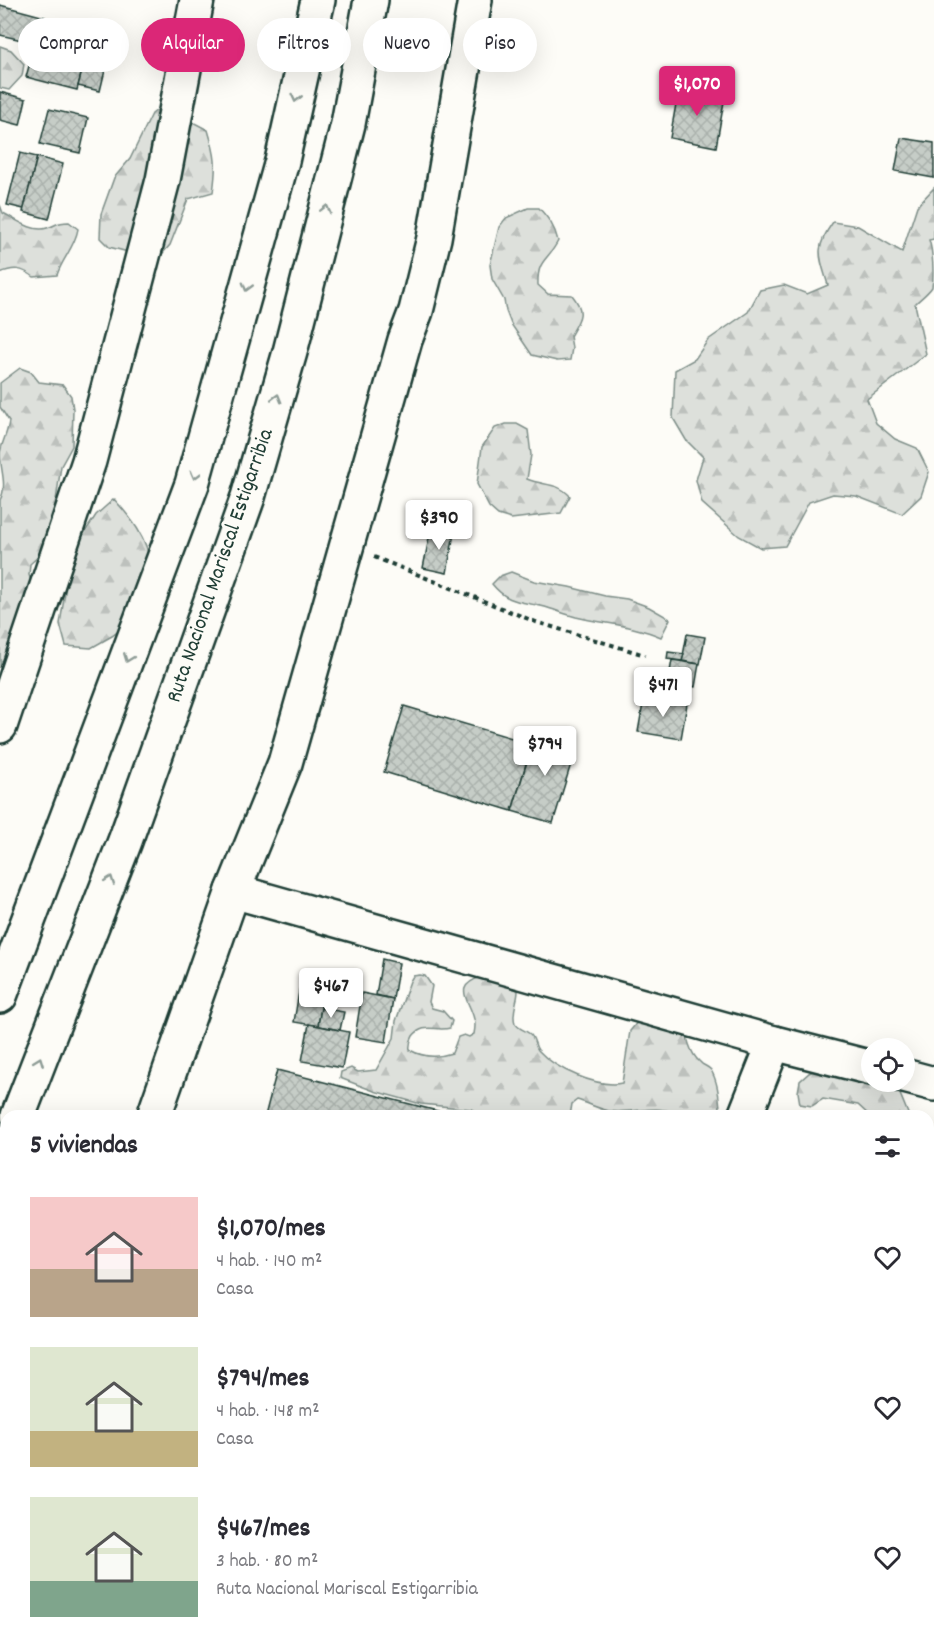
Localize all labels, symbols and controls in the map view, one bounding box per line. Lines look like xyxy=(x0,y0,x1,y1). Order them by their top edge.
chip: Comprar xyxy=(18,18,129,72)
chip: Alquilar xyxy=(141,18,245,72)
chip: Filtros xyxy=(257,18,351,72)
chip: Nuevo xyxy=(363,18,451,72)
chip: Piso xyxy=(463,18,537,72)
pin: $1,070 xyxy=(648,66,746,117)
text: $1,070 xyxy=(673,71,721,99)
one-way arrow xyxy=(291,93,304,103)
one-way arrow xyxy=(319,205,331,215)
one-way arrow xyxy=(241,281,254,291)
one-way arrow xyxy=(269,393,282,403)
street label: Ruta Nacional Mariscal Estigarribia xyxy=(159,424,283,707)
one-way arrow xyxy=(189,469,202,479)
pin: $390 xyxy=(403,500,475,551)
text: $390 xyxy=(419,505,459,533)
one-way arrow xyxy=(123,652,135,663)
pin: $471 xyxy=(627,667,699,718)
text: $471 xyxy=(648,672,678,700)
pin: $794 xyxy=(509,726,581,777)
text: $794 xyxy=(527,731,563,759)
one-way arrow xyxy=(103,875,115,886)
pin: $467 xyxy=(295,968,367,1019)
text: $467 xyxy=(313,973,349,1001)
map controls xyxy=(861,1038,915,1092)
button: locate xyxy=(861,1038,915,1092)
one-way arrow xyxy=(32,1057,44,1068)
text: 5 viviendas xyxy=(30,1128,138,1165)
icon: filters xyxy=(871,1130,904,1163)
text: $1,070/mes xyxy=(216,1211,326,1248)
icon: home xyxy=(78,1221,150,1293)
icon: heart xyxy=(871,1241,904,1274)
text: 4 hab. · 140 m² xyxy=(216,1248,322,1276)
text: Casa xyxy=(216,1276,253,1304)
text: $794/mes xyxy=(216,1361,310,1398)
icon: home xyxy=(78,1371,150,1443)
icon: heart xyxy=(871,1391,904,1424)
text: 4 hab. · 148 m² xyxy=(216,1398,319,1426)
text: Casa xyxy=(216,1426,253,1454)
text: $467/mes xyxy=(216,1511,310,1548)
icon: home xyxy=(78,1521,150,1593)
icon: heart xyxy=(871,1541,904,1574)
text: 3 hab. · 80 m² xyxy=(216,1548,318,1576)
text: Ruta Nacional Mariscal Estigarribia xyxy=(216,1576,478,1604)

